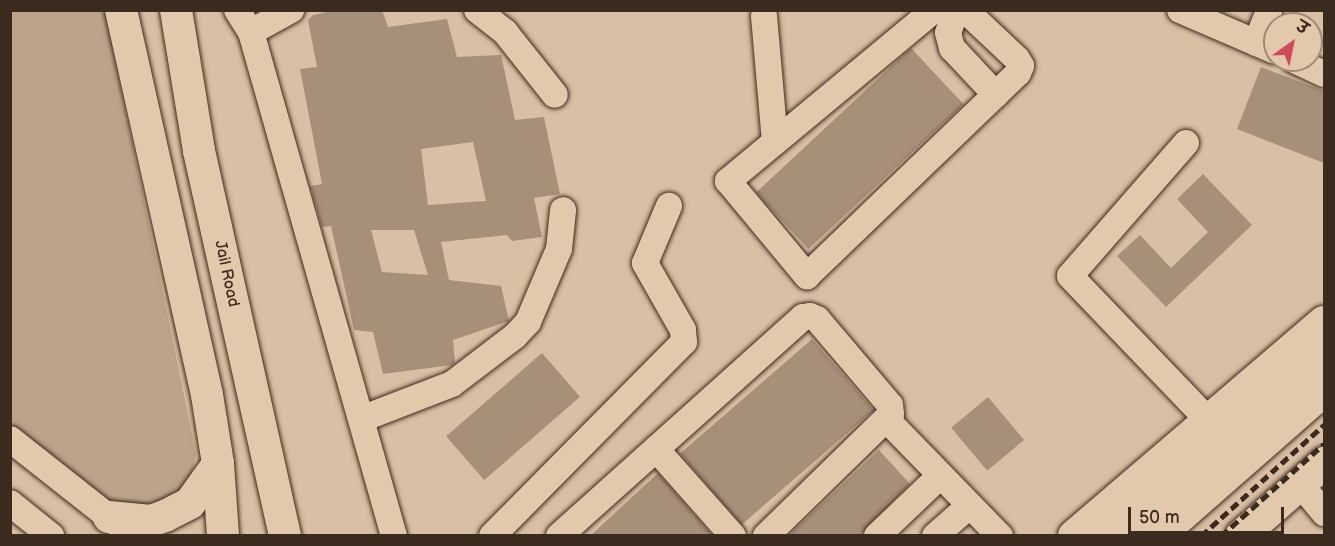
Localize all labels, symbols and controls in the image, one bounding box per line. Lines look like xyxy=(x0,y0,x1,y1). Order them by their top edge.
north arrow xyxy=(1263,12,1323,72)
text: उ xyxy=(1292,17,1312,39)
street label: Jail Road xyxy=(210,239,242,309)
scale bar xyxy=(1131,495,1287,533)
text: 50 m xyxy=(1139,507,1180,528)

